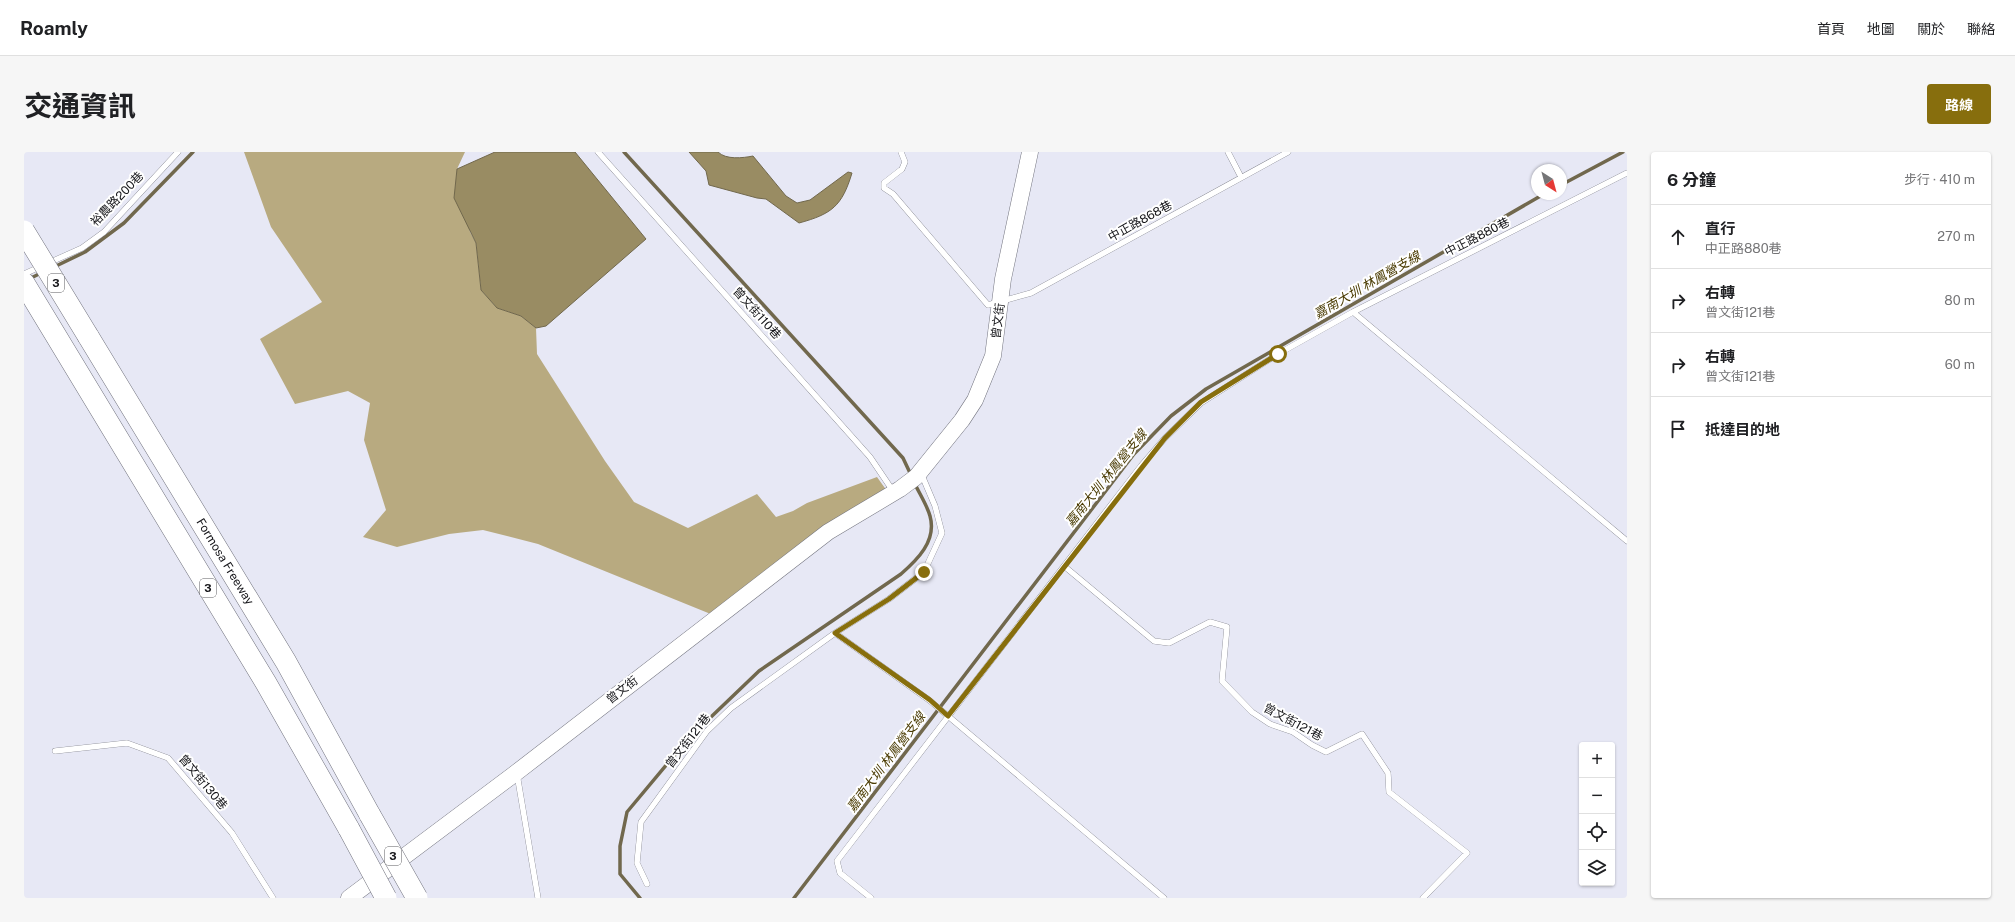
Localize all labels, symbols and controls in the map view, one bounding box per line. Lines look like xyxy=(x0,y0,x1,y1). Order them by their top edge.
text: Roamly xyxy=(20,17,88,39)
text: 首頁 xyxy=(1817,21,1845,37)
text: 地圖 xyxy=(1867,21,1895,37)
text: 關於 xyxy=(1917,21,1945,37)
text: 聯絡 xyxy=(1967,21,1995,37)
button: 路線 xyxy=(1927,84,1991,124)
text: 交通資訊 xyxy=(24,89,136,122)
north arrow xyxy=(1531,164,1567,200)
street label: 裕農路200巷 xyxy=(88,169,146,229)
text: 6 分鐘 xyxy=(1667,170,1716,190)
text: 步行 · 410 m xyxy=(1904,172,1975,187)
street label: 中正路868巷 xyxy=(1106,198,1174,244)
street label: 中正路880巷 xyxy=(1442,215,1512,259)
text: 直行 xyxy=(1705,220,1735,237)
icon: ahead xyxy=(1667,226,1689,248)
text: 270 m xyxy=(1937,229,1975,244)
text: 中正路880巷 xyxy=(1705,241,1782,256)
water label: 嘉南大圳 林鳳營支線 xyxy=(1311,247,1425,322)
road number: 3 xyxy=(48,274,64,292)
street label: 曾文街110巷 xyxy=(730,284,784,342)
text: 右轉 xyxy=(1705,284,1735,301)
icon: right xyxy=(1667,290,1689,312)
text: 80 m xyxy=(1944,293,1975,308)
street label: 曾文街 xyxy=(989,302,1007,340)
text: 曾文街121巷 xyxy=(1705,305,1775,320)
route start xyxy=(1269,345,1287,363)
text: 右轉 xyxy=(1705,348,1735,365)
icon: right xyxy=(1667,354,1689,376)
text: 60 m xyxy=(1945,357,1975,372)
text: 曾文街121巷 xyxy=(1705,369,1775,384)
icon: arrive xyxy=(1667,418,1689,440)
text: 抵達目的地 xyxy=(1705,421,1780,438)
water label: 嘉南大圳 林鳳營支線 xyxy=(1062,425,1151,529)
street label: Formosa Freeway xyxy=(193,516,257,608)
route end xyxy=(915,563,933,581)
road number: 3 xyxy=(200,579,216,597)
street label: 曾文街 xyxy=(604,673,640,707)
street label: 曾文街121巷 xyxy=(1261,701,1325,743)
water label: 嘉南大圳 林鳳營支線 xyxy=(844,708,929,815)
street label: 曾文街121巷 xyxy=(662,711,714,771)
map controls xyxy=(1579,742,1615,886)
button: + xyxy=(1579,742,1615,778)
street label: 曾文街130巷 xyxy=(176,752,230,812)
button: − xyxy=(1579,778,1615,814)
button: locate xyxy=(1579,814,1615,850)
road number: 3 xyxy=(385,847,401,865)
button: layers xyxy=(1579,850,1615,886)

